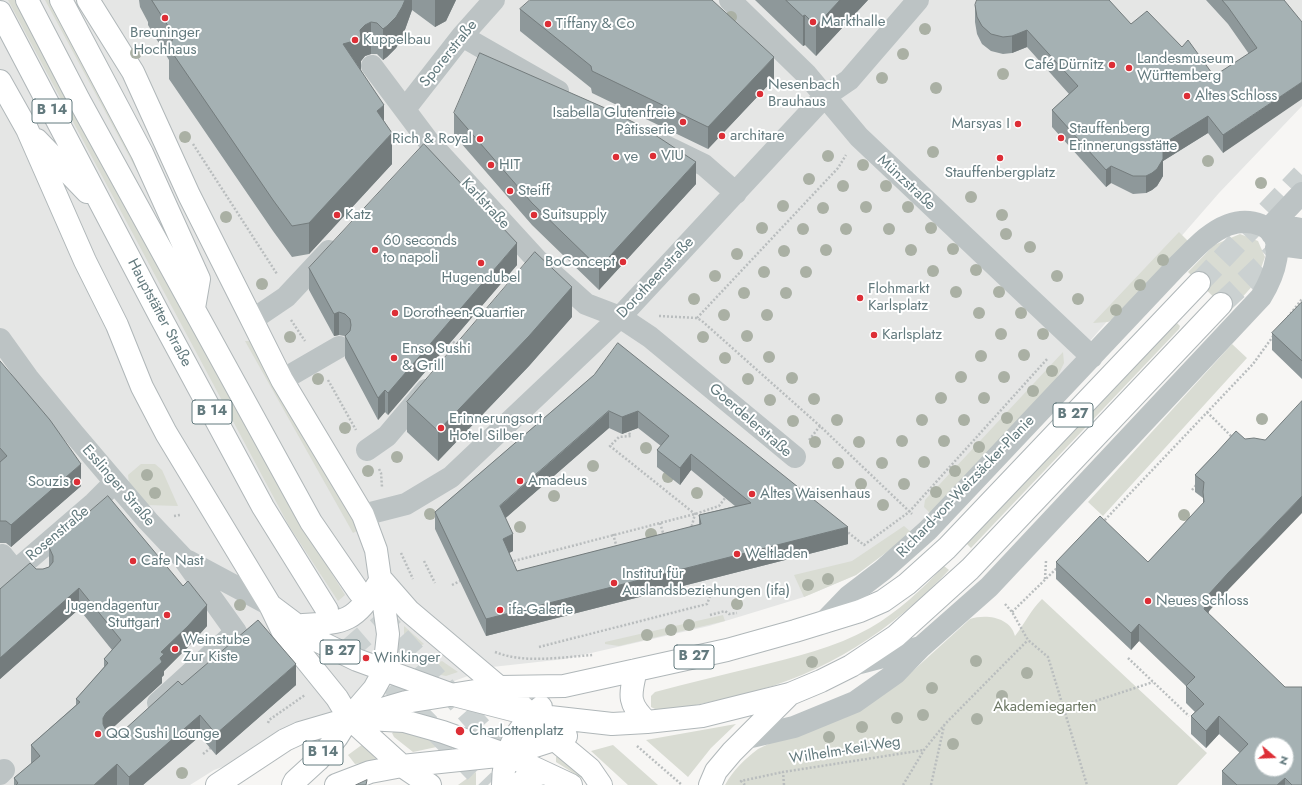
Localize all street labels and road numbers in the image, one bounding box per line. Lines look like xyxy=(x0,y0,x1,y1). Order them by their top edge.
street label: Sporerstraße xyxy=(417,17,481,91)
road number: B 14 xyxy=(32,99,72,123)
street label: Münzstraße xyxy=(873,152,939,214)
street label: Karlstraße xyxy=(457,175,513,233)
street label: Dorotheenstraße xyxy=(614,234,698,322)
street label: Hauptstätter Straße xyxy=(123,256,195,370)
street label: Goerdelerstraße xyxy=(705,380,795,462)
road number: B 14 xyxy=(192,400,232,424)
road number: B 27 xyxy=(1053,403,1093,427)
street label: Richard-von-Weizsäcker-Planie xyxy=(893,412,1039,562)
street label: Esslinger Straße xyxy=(78,442,158,530)
street label: Rosenstraße xyxy=(23,503,93,565)
road number: B 27 xyxy=(320,640,360,664)
road number: B 27 xyxy=(674,645,714,669)
street label: Wilhelm-Keil-Weg xyxy=(788,733,902,769)
road number: B 14 xyxy=(303,741,343,765)

